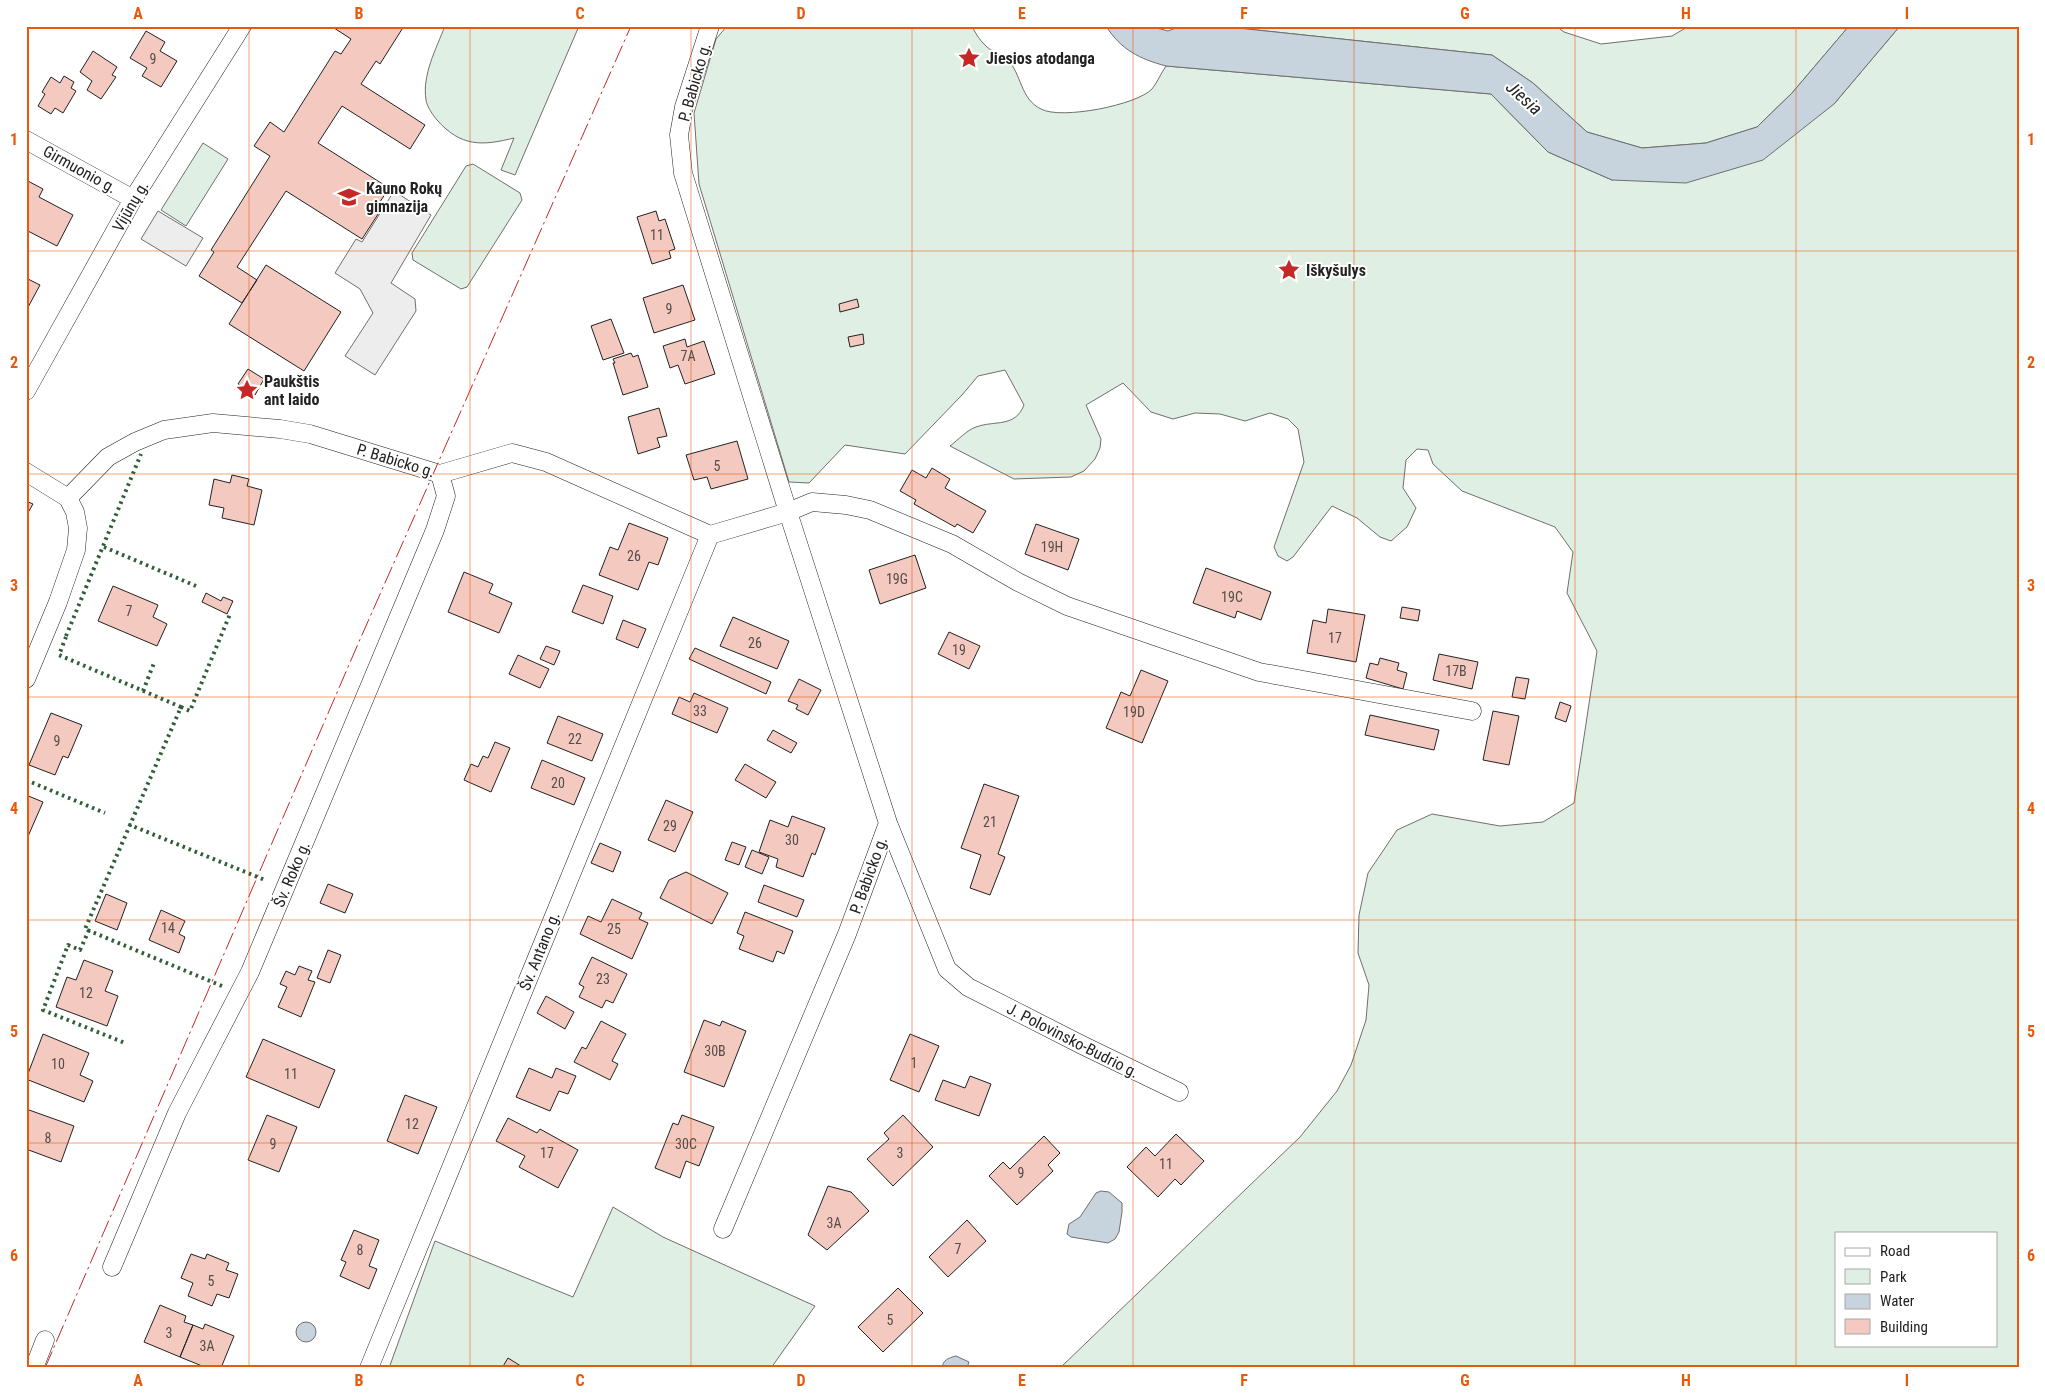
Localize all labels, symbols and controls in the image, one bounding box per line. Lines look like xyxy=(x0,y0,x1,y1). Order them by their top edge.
text: A xyxy=(133,4,143,23)
text: B xyxy=(355,4,364,23)
text: C xyxy=(575,4,585,23)
text: D xyxy=(796,4,806,23)
text: E xyxy=(1018,4,1026,23)
text: F xyxy=(1240,4,1248,23)
text: G xyxy=(1460,4,1470,23)
text: H xyxy=(1681,4,1691,23)
text: I xyxy=(1905,4,1909,23)
street label: P. Babicko g. xyxy=(674,41,715,123)
place icon: Jiesios atodanga xyxy=(956,45,982,71)
place label: Jiesios atodanga xyxy=(986,49,1095,68)
house number: 9 xyxy=(150,51,156,67)
water label: Jiesia xyxy=(1502,76,1547,119)
text: 1 xyxy=(10,130,18,149)
text: 1 xyxy=(2027,130,2035,149)
street label: Girmuonio g. xyxy=(40,141,120,197)
street label: Vijūnų g. xyxy=(108,178,152,235)
place label: Kauno Rokų gimnazija xyxy=(366,179,442,216)
school or university icon: Kauno Rokų gimnazija xyxy=(336,184,362,210)
house number: 11 xyxy=(650,227,664,243)
place icon: Iškyšulys xyxy=(1276,257,1302,283)
place label: Iškyšulys xyxy=(1306,261,1366,280)
house number: 9 xyxy=(666,301,672,317)
house number: 7A xyxy=(681,348,695,364)
text: 2 xyxy=(10,353,18,372)
text: 2 xyxy=(2027,353,2035,372)
place label: Paukštis ant laido xyxy=(264,372,320,409)
place icon: Paukštis ant laido xyxy=(234,377,260,403)
street label: P. Babicko g. xyxy=(355,440,437,481)
house number: 5 xyxy=(714,458,721,474)
house number: 19H xyxy=(1041,539,1063,555)
house number: 26 xyxy=(627,548,641,564)
house number: 19G xyxy=(886,571,908,587)
text: 3 xyxy=(10,576,18,595)
text: 3 xyxy=(2027,576,2035,595)
house number: 19C xyxy=(1221,589,1243,605)
house number: 7 xyxy=(126,603,133,619)
house number: 17 xyxy=(1328,630,1342,646)
house number: 26 xyxy=(748,635,762,651)
house number: 19 xyxy=(952,642,966,658)
house number: 17B xyxy=(1445,663,1467,679)
house number: 33 xyxy=(693,703,707,719)
house number: 19D xyxy=(1123,704,1145,720)
house number: 22 xyxy=(568,731,582,747)
house number: 9 xyxy=(54,733,60,749)
house number: 20 xyxy=(551,775,565,791)
text: 4 xyxy=(10,799,18,818)
text: 4 xyxy=(2027,799,2035,818)
house number: 21 xyxy=(983,814,997,830)
house number: 29 xyxy=(663,818,677,834)
house number: 30 xyxy=(785,832,799,848)
street label: P. Babicko g. xyxy=(846,834,891,916)
street label: Šv. Roko g. xyxy=(269,838,314,910)
street label: Šv. Antano g. xyxy=(515,909,564,993)
house number: 14 xyxy=(161,920,175,936)
house number: 25 xyxy=(607,921,621,937)
house number: 23 xyxy=(596,971,610,987)
house number: 12 xyxy=(79,985,93,1001)
street label: J. Polovinsko-Budrio g. xyxy=(1004,999,1142,1082)
text: 5 xyxy=(10,1022,18,1041)
text: 5 xyxy=(2027,1022,2035,1041)
house number: 30B xyxy=(704,1043,726,1059)
house number: 1 xyxy=(911,1055,917,1071)
house number: 10 xyxy=(51,1056,65,1072)
house number: 11 xyxy=(284,1066,298,1082)
house number: 12 xyxy=(405,1116,419,1132)
house number: 8 xyxy=(45,1130,52,1146)
house number: 9 xyxy=(270,1136,276,1152)
house number: 30C xyxy=(675,1136,697,1152)
house number: 17 xyxy=(540,1145,554,1161)
house number: 3 xyxy=(897,1145,903,1161)
house number: 11 xyxy=(1159,1156,1173,1172)
house number: 9 xyxy=(1018,1165,1024,1181)
house number: 3A xyxy=(827,1215,841,1231)
legend xyxy=(1835,1232,1998,1346)
house number: 7 xyxy=(955,1241,962,1257)
house number: 8 xyxy=(357,1242,364,1258)
text: Road xyxy=(1880,1242,1910,1260)
text: 6 xyxy=(10,1246,18,1265)
text: 6 xyxy=(2027,1246,2035,1265)
text: Park xyxy=(1880,1268,1907,1286)
house number: 5 xyxy=(208,1273,215,1289)
text: Water xyxy=(1880,1292,1915,1310)
house number: 5 xyxy=(887,1312,894,1328)
text: Building xyxy=(1880,1318,1928,1336)
house number: 3 xyxy=(166,1325,172,1341)
house number: 3A xyxy=(200,1338,214,1354)
text: A xyxy=(133,1371,143,1390)
text: B xyxy=(355,1371,364,1390)
text: C xyxy=(575,1371,585,1390)
text: D xyxy=(796,1371,806,1390)
text: E xyxy=(1018,1371,1026,1390)
text: F xyxy=(1240,1371,1248,1390)
text: G xyxy=(1460,1371,1470,1390)
text: H xyxy=(1681,1371,1691,1390)
text: I xyxy=(1905,1371,1909,1390)

